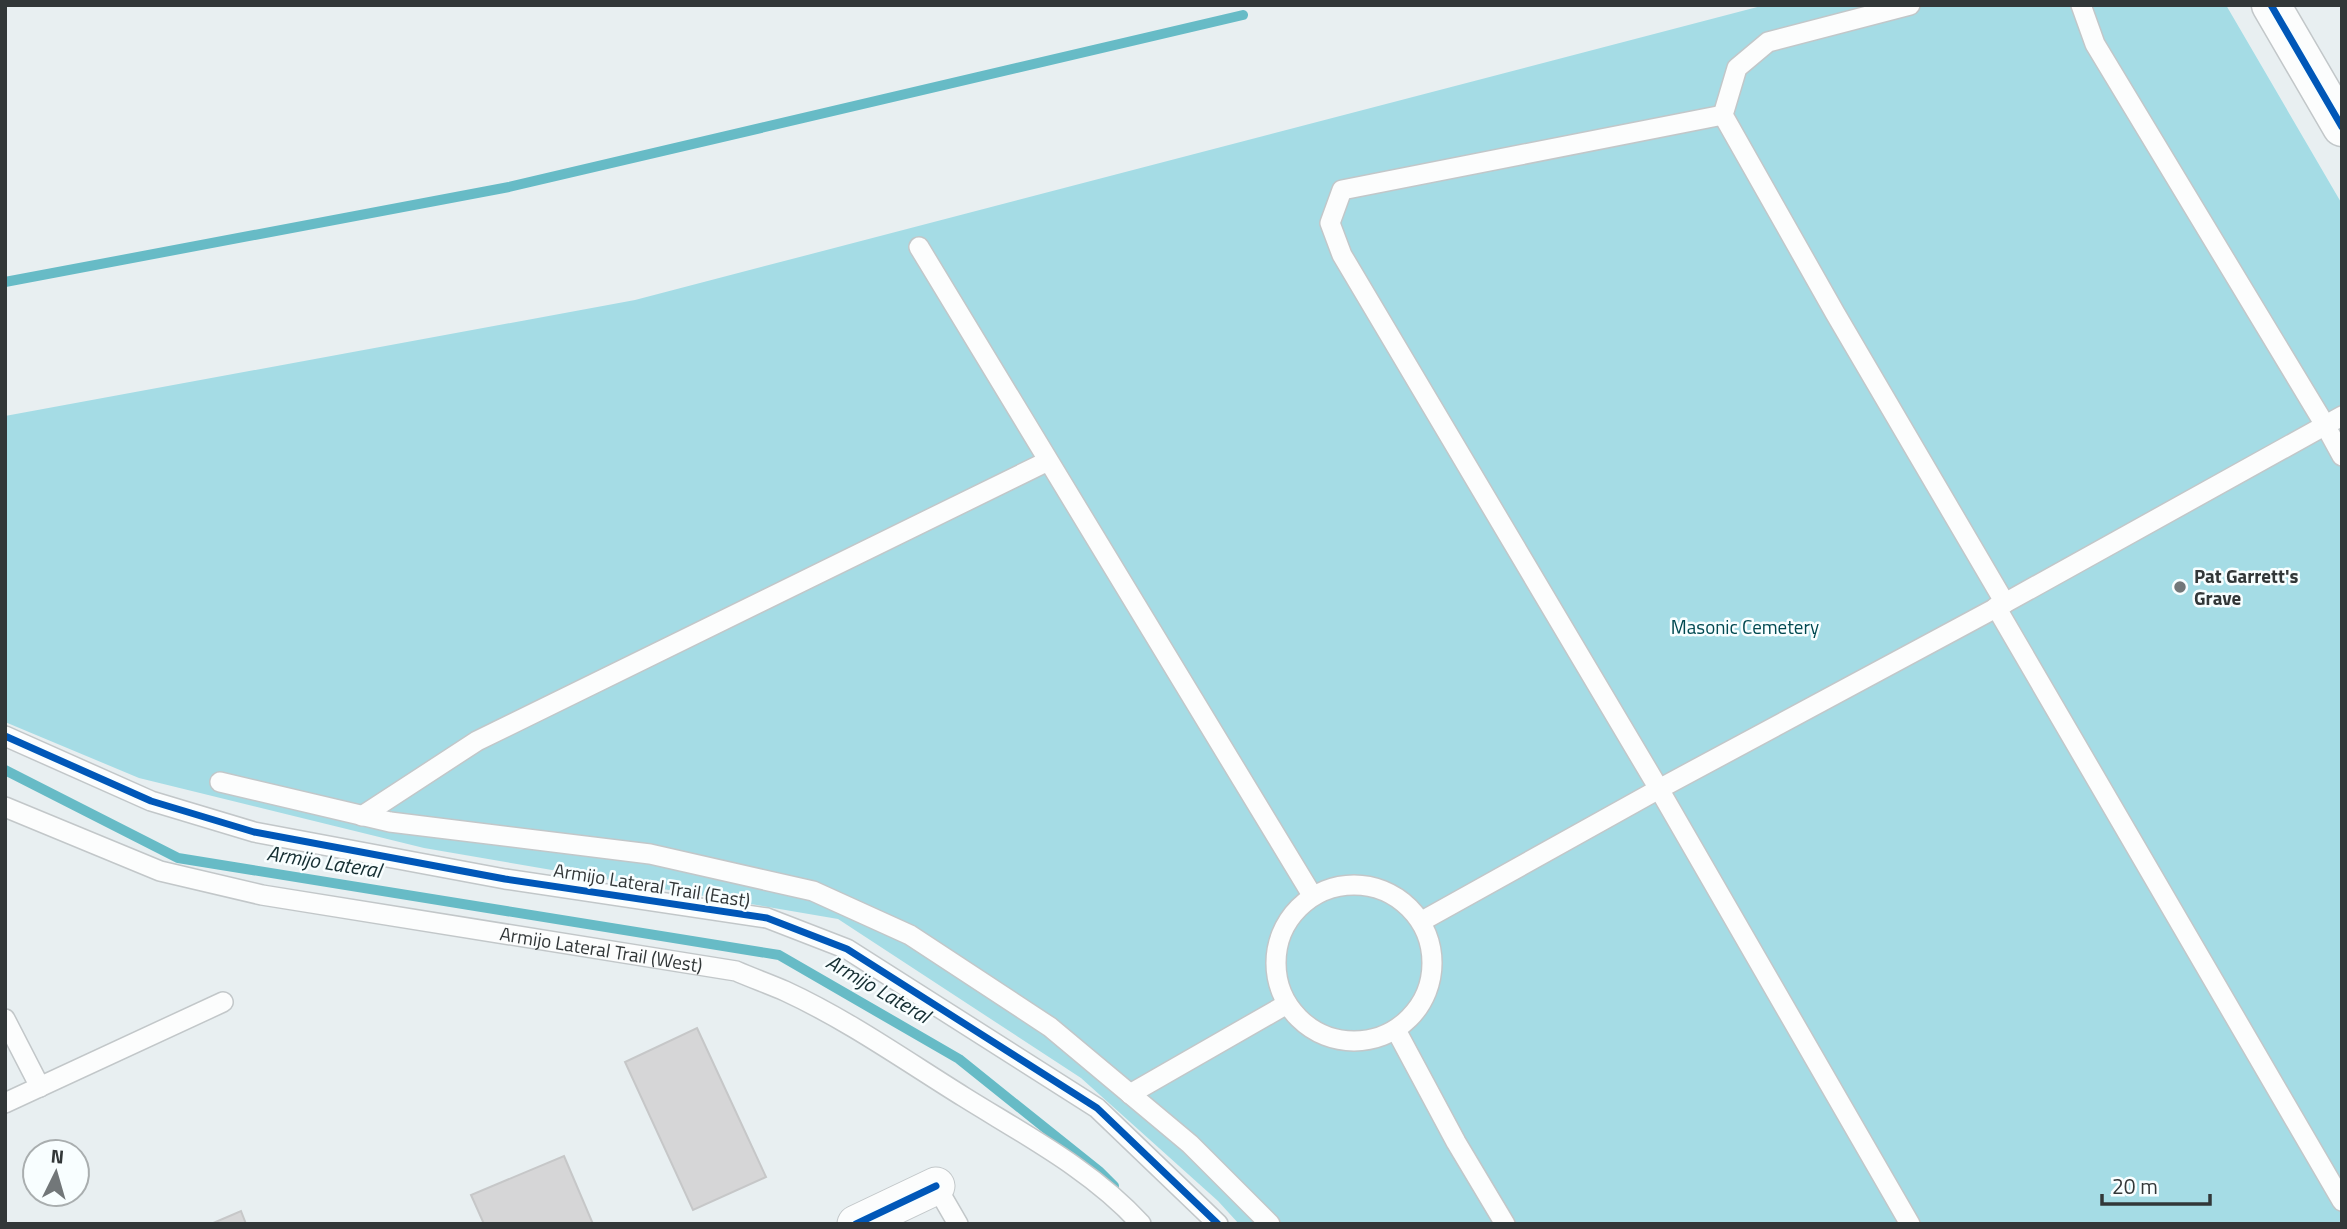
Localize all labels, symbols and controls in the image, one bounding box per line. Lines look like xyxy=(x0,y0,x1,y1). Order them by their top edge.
place label: Pat Garrett's Grave xyxy=(2194,561,2298,612)
marker: Pat Garrett's Grave xyxy=(2172,579,2188,595)
park label: Masonic Cemetery xyxy=(1671,612,1819,641)
water label: Armijo Lateral xyxy=(265,836,386,886)
street label: Armijo Lateral Trail (East) xyxy=(552,855,752,914)
street label: Armijo Lateral Trail (West) xyxy=(498,918,705,979)
water label: Armijo Lateral xyxy=(821,945,939,1032)
north arrow xyxy=(21,1138,91,1208)
text: N xyxy=(50,1141,65,1171)
scale bar xyxy=(2102,1162,2210,1206)
text: 20 m xyxy=(2112,1170,2158,1202)

